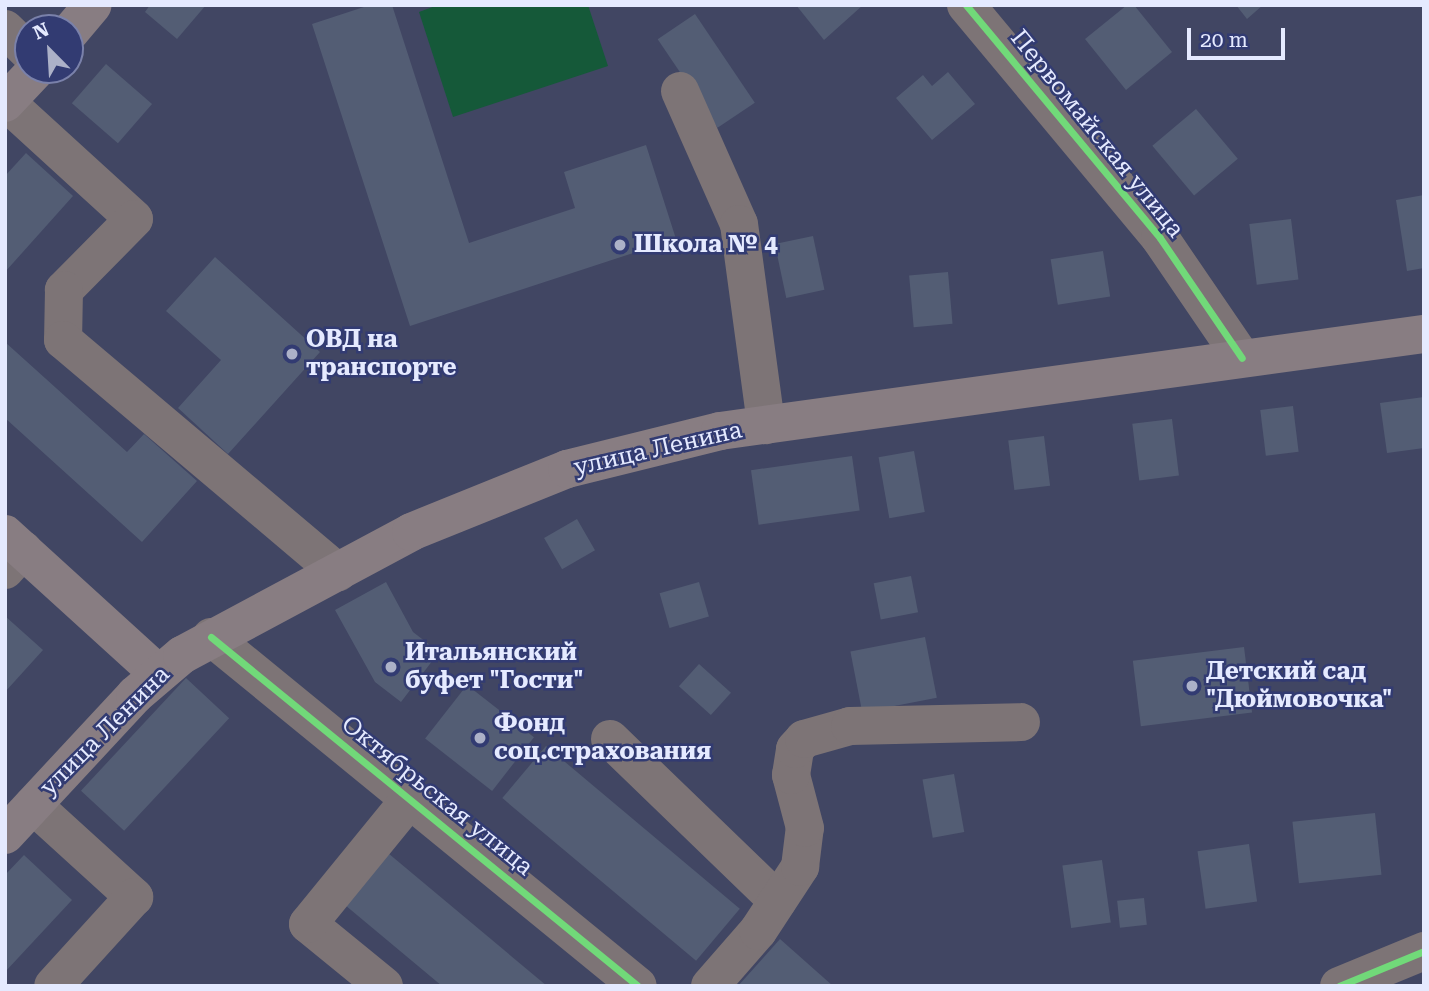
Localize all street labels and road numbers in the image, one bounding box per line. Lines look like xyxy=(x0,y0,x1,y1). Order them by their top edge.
street label: Первомайская улица xyxy=(1004,24,1190,244)
street label: улица Ленина xyxy=(571,416,745,482)
street label: улица Ленина xyxy=(34,660,176,802)
street label: Октябрьская улица xyxy=(335,710,539,882)

